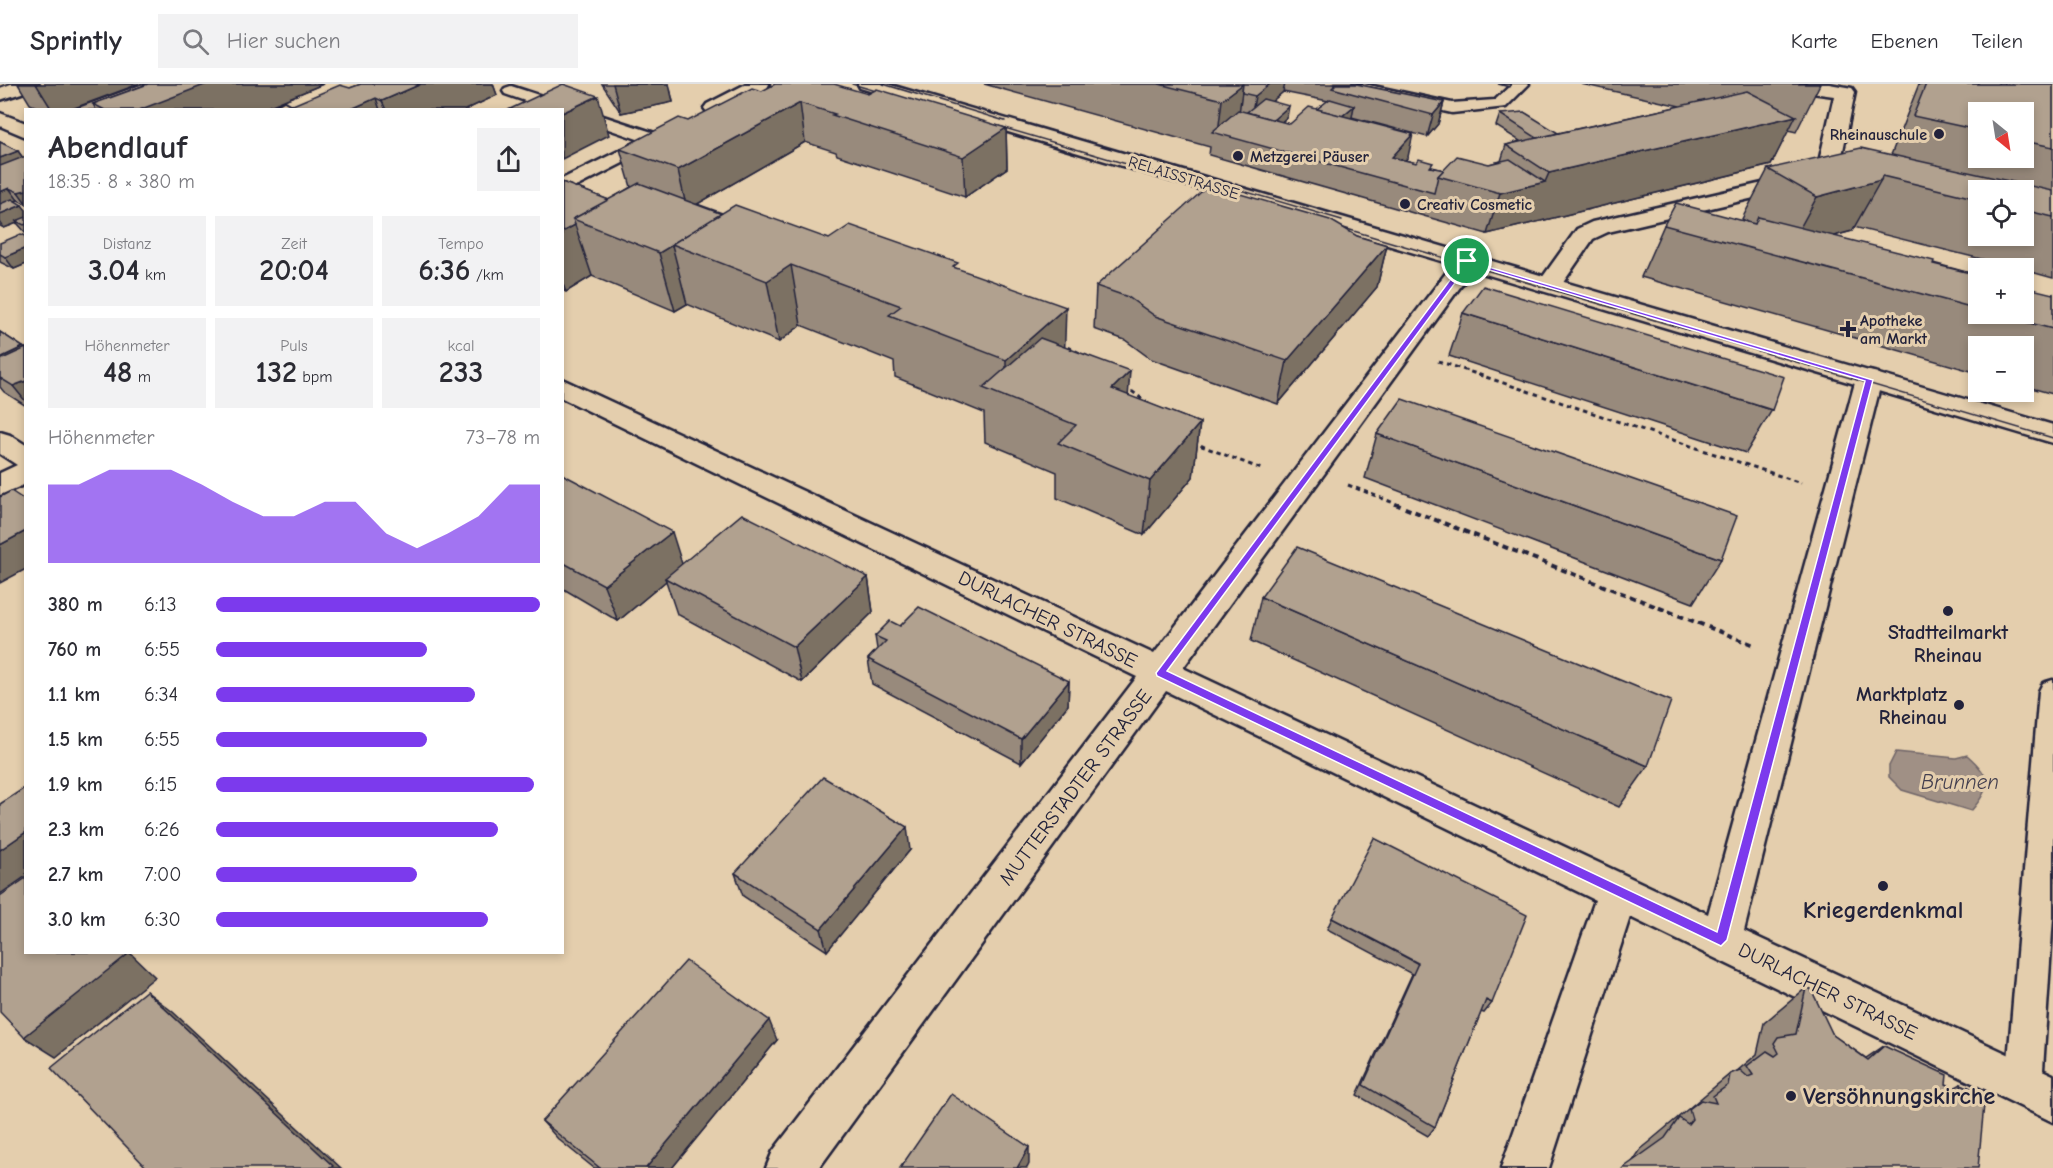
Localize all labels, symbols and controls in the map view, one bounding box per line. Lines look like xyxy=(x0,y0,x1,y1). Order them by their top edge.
search box xyxy=(158,14,578,68)
text: Sprintly xyxy=(30,25,122,57)
icon: search xyxy=(179,25,212,58)
text: Hier suchen xyxy=(227,28,341,54)
text: Karte xyxy=(1791,29,1838,53)
text: Ebenen xyxy=(1871,29,1939,53)
text: Teilen xyxy=(1972,29,2023,53)
north arrow xyxy=(1968,102,2034,168)
map controls xyxy=(1968,102,2034,402)
place label: Rheinauschule xyxy=(1830,126,1927,144)
marker: Rheinauschule xyxy=(1932,127,1946,141)
text: Abendlauf xyxy=(48,128,187,166)
button: share xyxy=(477,128,540,191)
place label: Metzgerei Päuser xyxy=(1250,148,1370,166)
marker: Metzgerei Päuser xyxy=(1231,149,1245,163)
street label: RELAISSTRASSE xyxy=(1126,153,1242,203)
text: 18:35 · 8 × 380 m xyxy=(48,170,195,193)
button: locate xyxy=(1968,180,2034,246)
place label: Creativ Cosmetic xyxy=(1417,196,1533,214)
marker: Creativ Cosmetic xyxy=(1398,197,1412,211)
text: Distanz xyxy=(103,235,151,253)
text: Zeit xyxy=(281,235,307,253)
text: Tempo xyxy=(438,235,484,253)
pin xyxy=(1441,235,1492,286)
icon: arrive xyxy=(1450,244,1483,277)
text: 3.04 xyxy=(88,253,140,288)
text: 20:04 xyxy=(259,253,329,288)
text: 6:36 xyxy=(418,253,471,288)
button: + xyxy=(1968,258,2034,324)
text: km xyxy=(140,266,166,284)
text: /km xyxy=(471,266,504,284)
place label: Apotheke am Markt xyxy=(1860,312,1928,348)
marker: Apotheke am Markt xyxy=(1841,322,1855,336)
button: − xyxy=(1968,336,2034,402)
text: Höhenmeter xyxy=(84,337,170,355)
text: Puls xyxy=(280,337,308,355)
text: kcal xyxy=(448,337,474,355)
text: 48 xyxy=(103,355,132,390)
text: 132 xyxy=(255,355,297,390)
text: 233 xyxy=(439,355,483,390)
text: m xyxy=(132,368,151,386)
text: bpm xyxy=(297,368,333,386)
text: Höhenmeter xyxy=(48,426,155,449)
text: 73–78 m xyxy=(466,426,540,449)
street label: DURLACHER STRASSE xyxy=(954,566,1141,673)
text: 380 m xyxy=(48,593,103,616)
text: 6:13 xyxy=(144,593,177,616)
marker: Stadtteilmarkt Rheinau xyxy=(1941,604,1955,618)
place label: Stadtteilmarkt Rheinau xyxy=(1888,621,2008,667)
text: 760 m xyxy=(48,638,101,661)
text: 6:55 xyxy=(144,638,180,661)
text: 1.1 km xyxy=(48,683,100,706)
text: 6:34 xyxy=(144,683,178,706)
place label: Marktplatz Rheinau xyxy=(1856,683,1947,729)
street label: MUTTERSTADTER STRASSE xyxy=(994,685,1157,890)
marker: Marktplatz Rheinau xyxy=(1952,698,1966,712)
text: 1.5 km xyxy=(48,728,103,751)
text: 6:55 xyxy=(144,728,180,751)
water label: Brunnen xyxy=(1921,770,1999,794)
text: 1.9 km xyxy=(48,773,103,796)
text: 6:15 xyxy=(144,773,177,796)
text: 2.3 km xyxy=(48,818,104,841)
text: 6:26 xyxy=(144,818,180,841)
text: 2.7 km xyxy=(48,863,103,886)
text: 7:00 xyxy=(144,863,181,886)
marker: Kriegerdenkmal xyxy=(1876,879,1890,893)
place label: Kriegerdenkmal xyxy=(1803,896,1963,924)
text: 3.0 km xyxy=(48,908,106,931)
text: 6:30 xyxy=(144,908,181,931)
street label: DURLACHER STRASSE xyxy=(1734,938,1921,1045)
place label: Versöhnungskirche xyxy=(1803,1082,1995,1110)
marker: Versöhnungskirche xyxy=(1784,1089,1798,1103)

